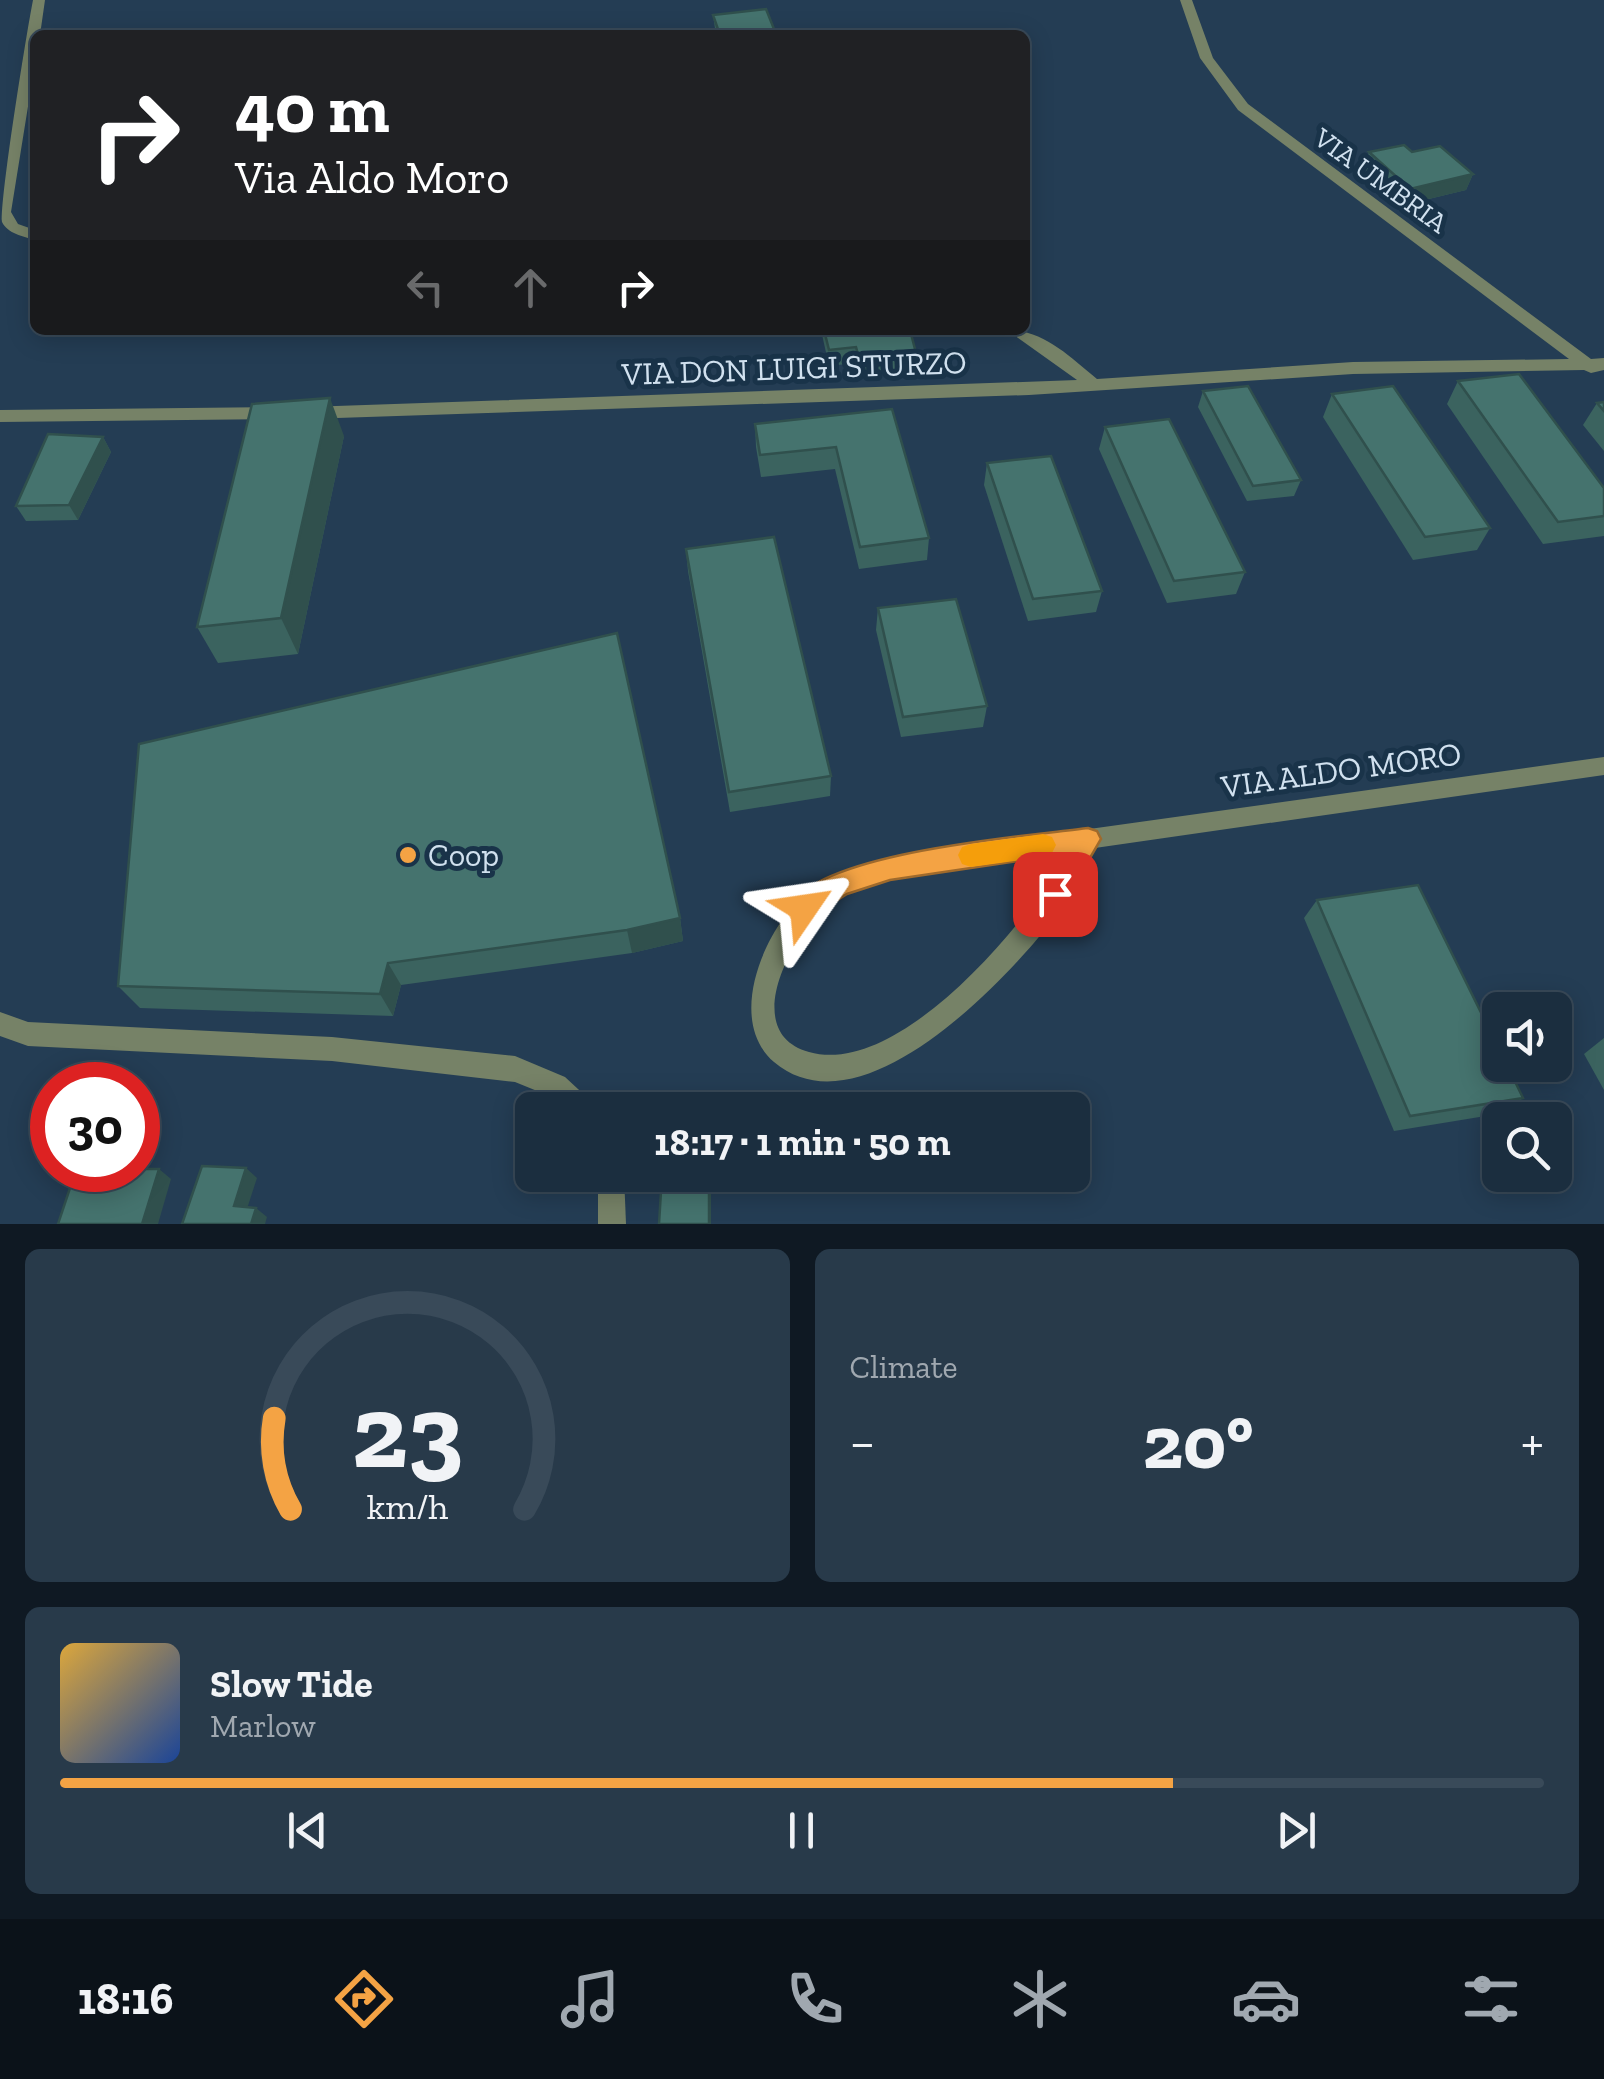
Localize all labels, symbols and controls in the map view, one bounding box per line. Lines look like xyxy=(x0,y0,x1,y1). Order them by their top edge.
text: 40 m xyxy=(235,66,390,150)
icon: right xyxy=(70,70,200,200)
street label: VIA UMBRIA xyxy=(1307,120,1455,240)
text: Via Aldo Moro xyxy=(235,151,509,205)
icon: left xyxy=(398,260,453,315)
icon: ahead xyxy=(503,260,558,315)
icon: right xyxy=(608,260,663,315)
street label: VIA DON LUIGI STURZO xyxy=(620,343,967,393)
street label: VIA ALDO MORO xyxy=(1218,734,1463,806)
place label: Coop xyxy=(428,836,499,874)
marker: Coop xyxy=(397,844,419,866)
pin xyxy=(1013,852,1098,937)
position arrow xyxy=(752,856,856,960)
icon: arrive xyxy=(1028,867,1083,922)
map controls xyxy=(1482,992,1572,1192)
button: sound xyxy=(1482,992,1572,1082)
speed limit sign: 30 xyxy=(30,1062,160,1192)
button: search xyxy=(1482,1102,1572,1192)
text: 18:17 · 1 min · 50 m xyxy=(654,1119,951,1165)
text: Climate xyxy=(850,1348,958,1386)
text: 23 xyxy=(352,1369,463,1494)
text: 20° xyxy=(1143,1397,1253,1487)
text: − xyxy=(850,1409,875,1475)
text: + xyxy=(1521,1409,1544,1475)
text: km/h xyxy=(366,1485,448,1528)
text: Slow Tide xyxy=(210,1661,373,1707)
text: Marlow xyxy=(210,1707,316,1745)
icon: previous xyxy=(280,1803,335,1858)
icon: pause xyxy=(774,1803,829,1858)
icon: next xyxy=(1269,1803,1324,1858)
icon: directions xyxy=(329,1964,399,2034)
icon: music xyxy=(555,1964,625,2034)
icon: phone xyxy=(780,1964,850,2034)
icon: climate xyxy=(1005,1964,1075,2034)
icon: car xyxy=(1231,1964,1301,2034)
icon: filters xyxy=(1456,1964,1526,2034)
text: 18:16 xyxy=(78,1972,174,2026)

